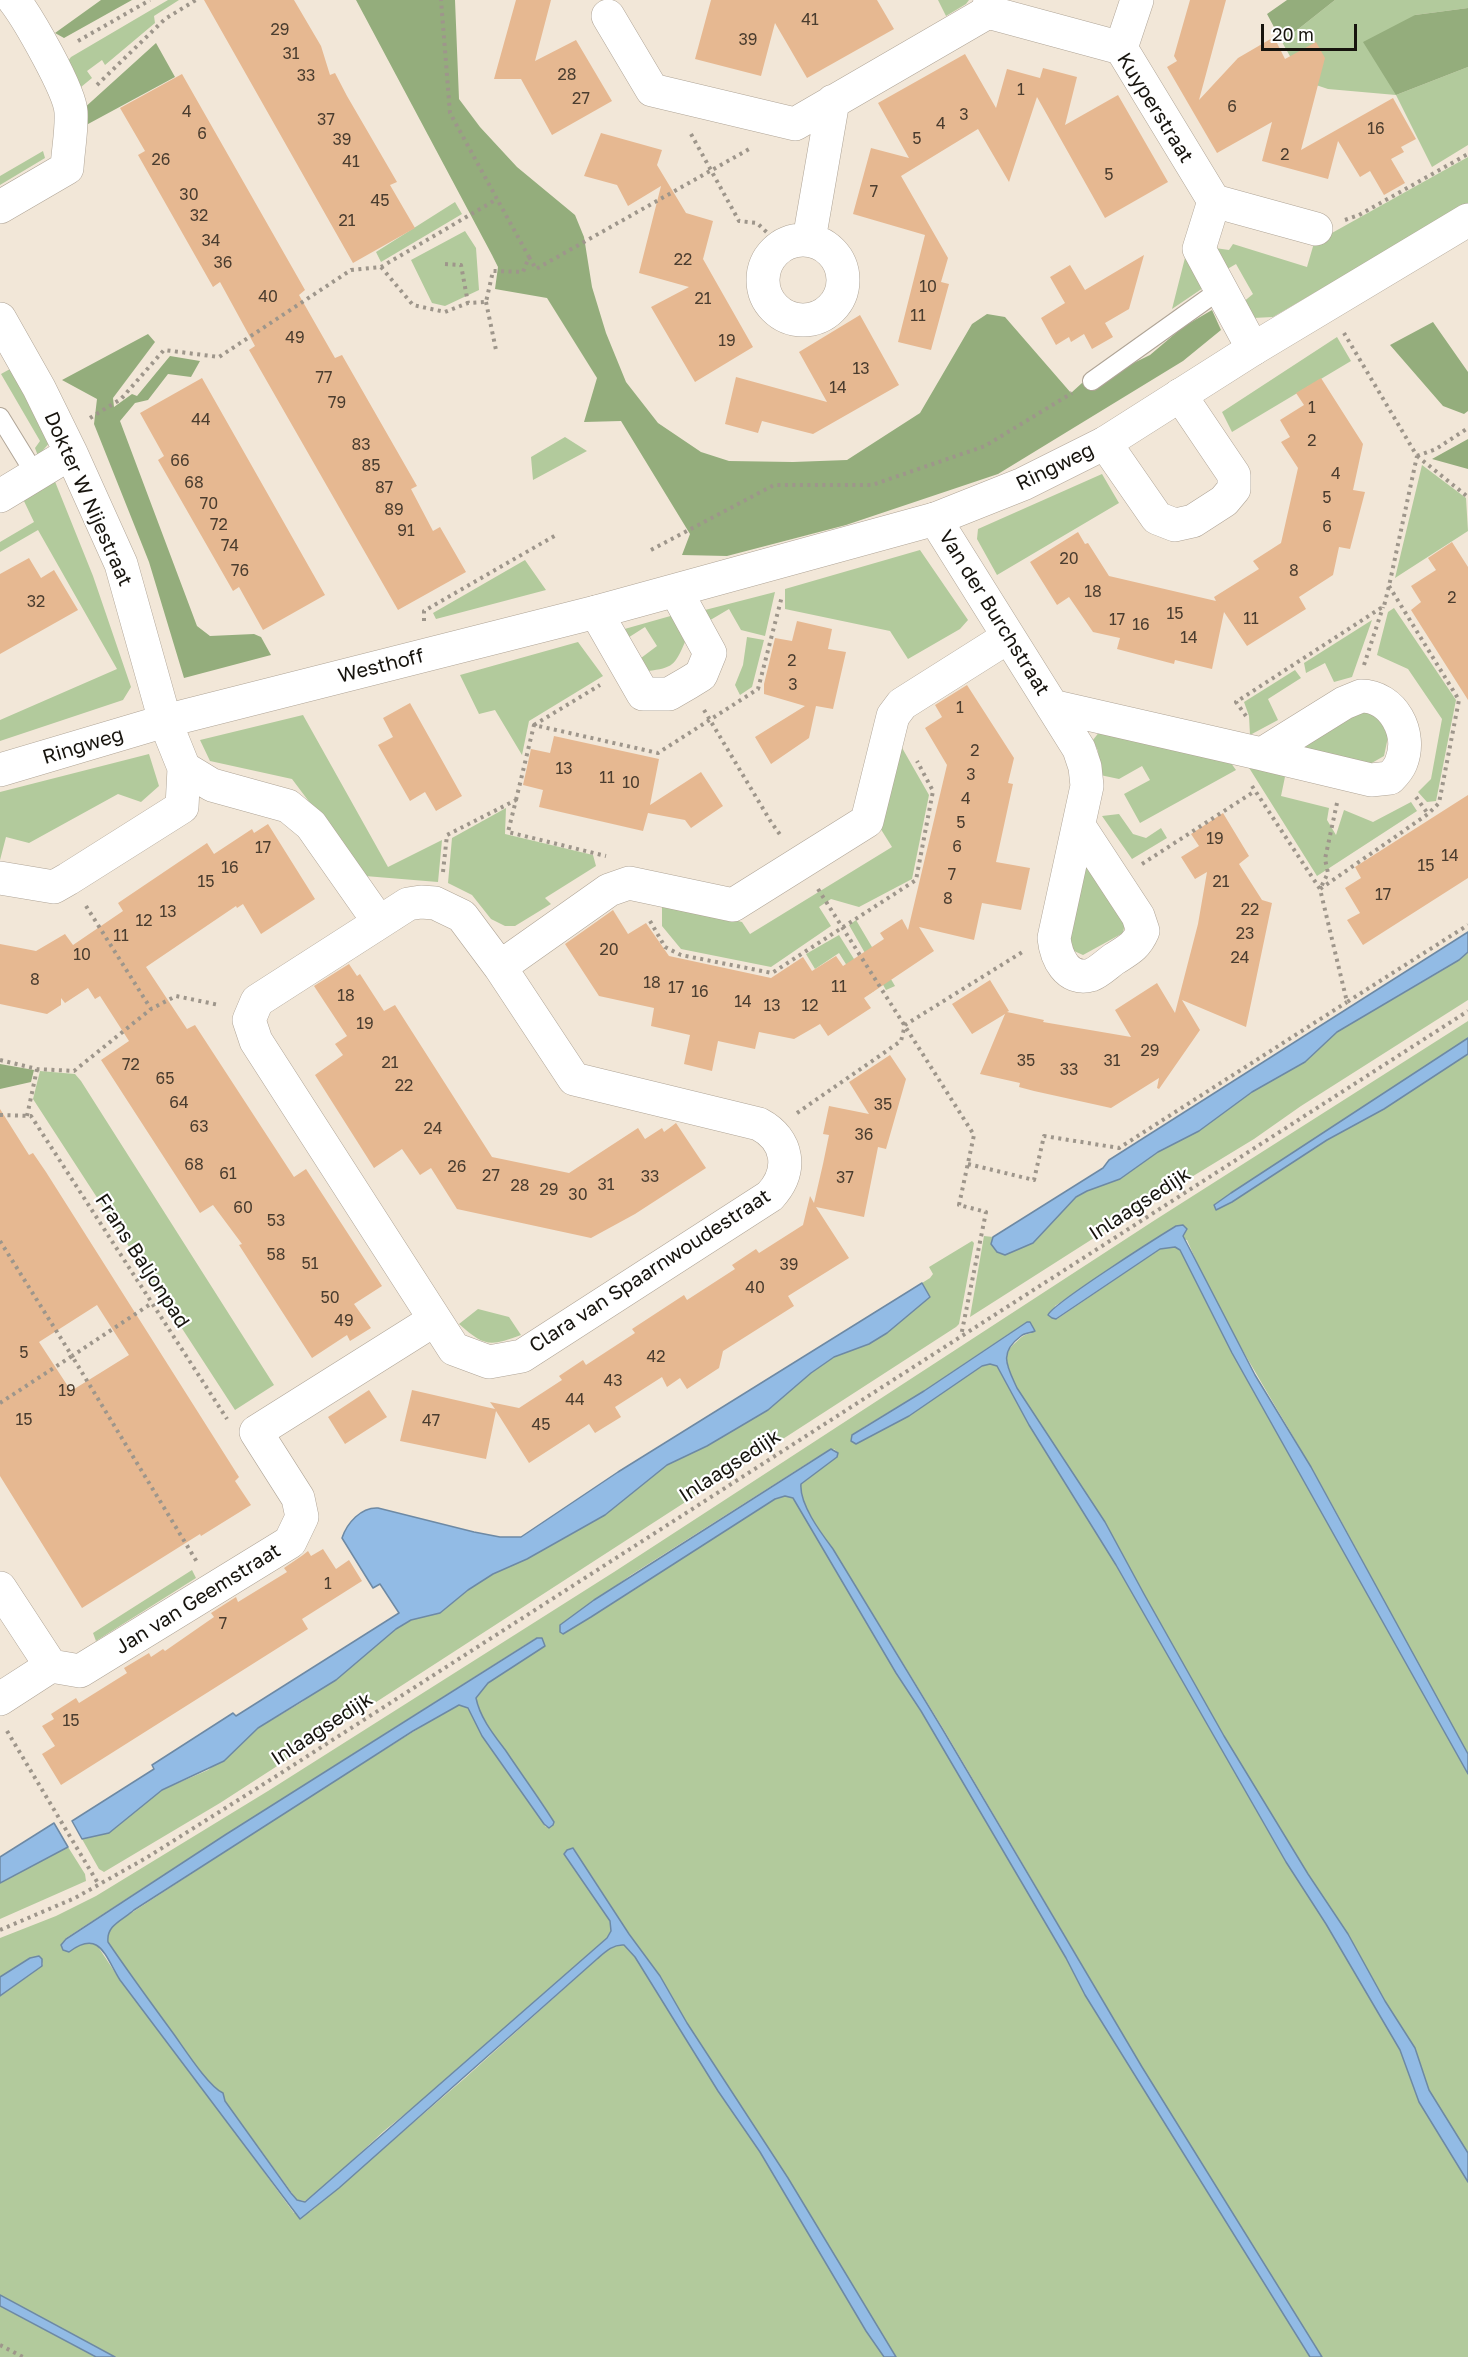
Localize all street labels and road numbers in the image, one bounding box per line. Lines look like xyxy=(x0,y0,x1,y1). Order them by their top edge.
street label: Kuyperstraat xyxy=(1112,49,1198,167)
street label: Dokter W Nijestraat xyxy=(39,408,137,590)
street label: Ringweg xyxy=(1012,438,1098,496)
street label: Van der Burchstraat xyxy=(933,526,1055,700)
street label: Westhoff xyxy=(336,644,426,688)
street label: Ringweg xyxy=(40,722,126,770)
street label: Inlaagsedijk xyxy=(1085,1162,1195,1246)
street label: Clara van Spaarnwoudestraat xyxy=(525,1184,775,1358)
street label: Frans Baljonpad xyxy=(90,1189,194,1333)
street label: Inlaagsedijk xyxy=(675,1424,785,1508)
street label: Jan van Geemstraat xyxy=(111,1538,285,1660)
street label: Inlaagsedijk xyxy=(267,1687,377,1771)

